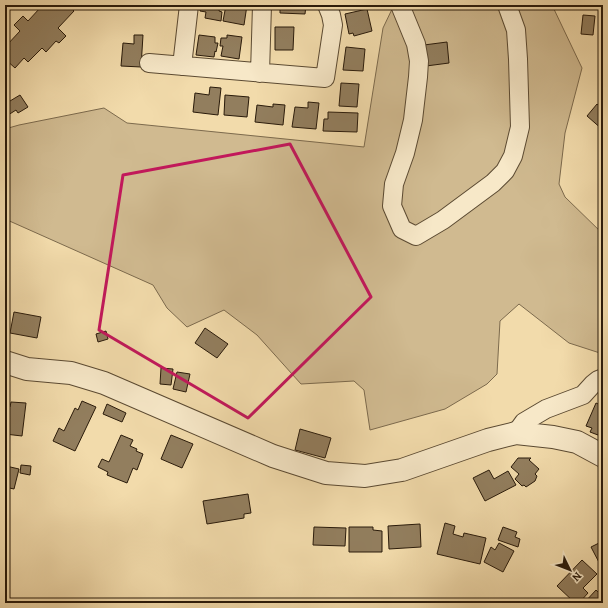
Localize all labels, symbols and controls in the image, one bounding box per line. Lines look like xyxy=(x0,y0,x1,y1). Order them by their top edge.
north arrow xyxy=(550,550,590,590)
text: N xyxy=(569,568,585,585)

